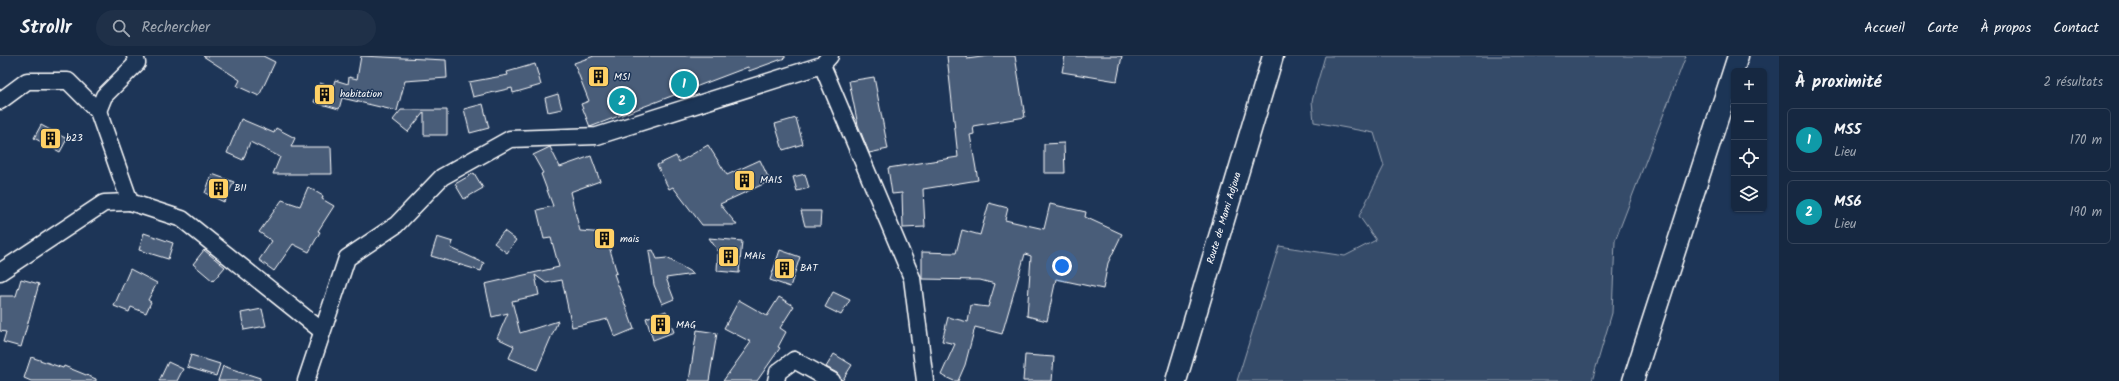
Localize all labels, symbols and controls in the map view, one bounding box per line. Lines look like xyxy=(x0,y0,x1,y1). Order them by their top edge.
search box xyxy=(96,10,376,46)
text: Strollr xyxy=(20,13,72,43)
text: Rechercher xyxy=(142,16,210,40)
icon: search xyxy=(110,17,132,39)
text: Accueil xyxy=(1864,17,1905,39)
text: Carte xyxy=(1927,17,1958,39)
text: À propos xyxy=(1980,17,2031,39)
text: Contact xyxy=(2053,17,2099,39)
building icon: MS1 xyxy=(586,64,612,90)
map controls xyxy=(1731,68,1767,212)
button: + xyxy=(1731,68,1767,104)
place label: MS1 xyxy=(614,69,630,85)
pin: 1 xyxy=(671,69,697,99)
text: À proximité xyxy=(1795,69,1882,96)
text: 2 résultats xyxy=(2044,72,2103,93)
building icon: habitation xyxy=(311,81,337,107)
place label: habitation xyxy=(340,86,382,102)
pin: 2 xyxy=(609,86,635,116)
button: − xyxy=(1731,104,1767,140)
text: MS5 xyxy=(1834,118,1861,142)
building icon: b23 xyxy=(38,125,64,151)
place label: b23 xyxy=(66,130,83,146)
text: 1 xyxy=(1807,130,1811,151)
text: 170 m xyxy=(2070,130,2102,151)
button: locate xyxy=(1731,140,1767,176)
text: Lieu xyxy=(1834,142,1856,163)
building icon: MAIS xyxy=(731,167,757,193)
street label: Route de Mami Adjoua xyxy=(1202,170,1246,266)
place label: MAIS xyxy=(760,172,783,188)
building icon: B11 xyxy=(206,175,232,201)
button: layers xyxy=(1731,176,1767,212)
place label: B11 xyxy=(234,180,247,196)
text: MS6 xyxy=(1834,190,1862,214)
text: 2 xyxy=(1805,202,1813,223)
text: 190 m xyxy=(2070,202,2102,223)
text: Lieu xyxy=(1834,214,1856,235)
building icon: mais xyxy=(592,226,618,252)
place label: mais xyxy=(620,231,640,247)
building icon: MAIs xyxy=(716,243,742,269)
place label: MAIs xyxy=(744,248,766,264)
building icon: BAT xyxy=(772,255,798,281)
your location xyxy=(1052,256,1072,276)
place label: BAT xyxy=(800,260,819,276)
building icon: MAG xyxy=(647,312,673,338)
place label: MAG xyxy=(676,317,696,333)

